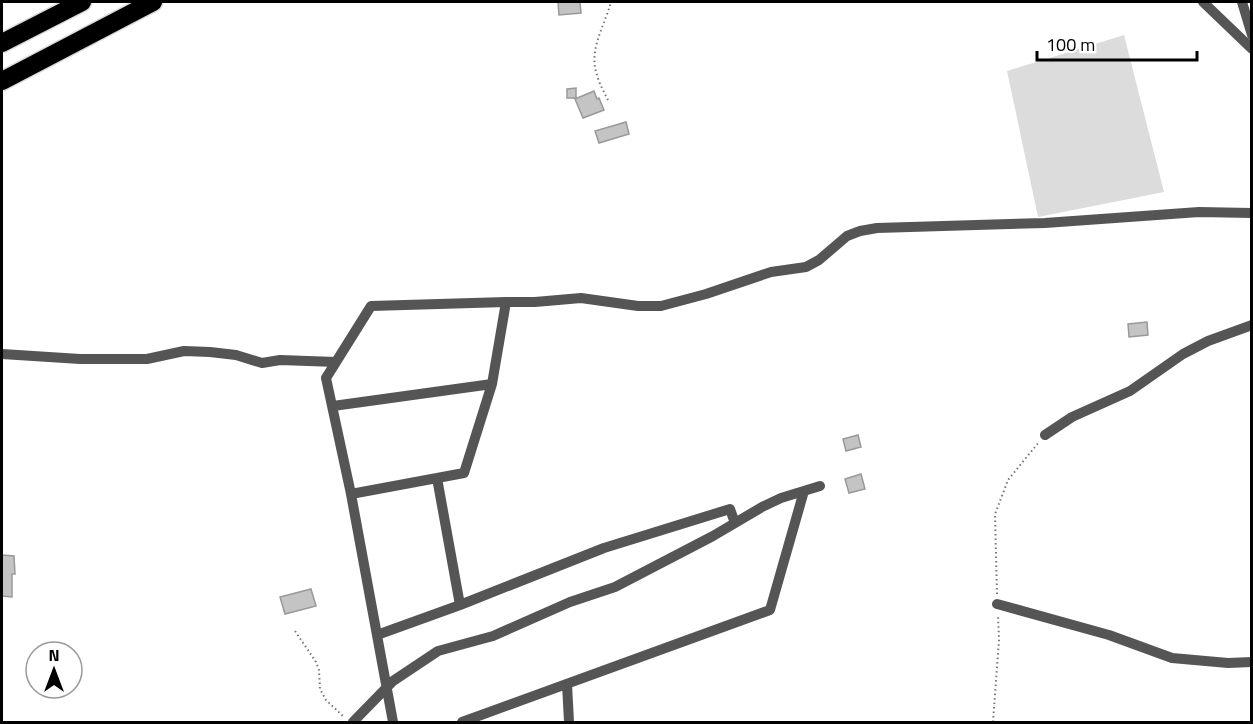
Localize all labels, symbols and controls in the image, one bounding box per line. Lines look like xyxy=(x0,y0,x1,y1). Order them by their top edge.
scale bar xyxy=(1037,24,1198,62)
text: 100 m xyxy=(1046,31,1095,58)
north arrow xyxy=(24,640,84,700)
text: N xyxy=(48,643,60,667)

